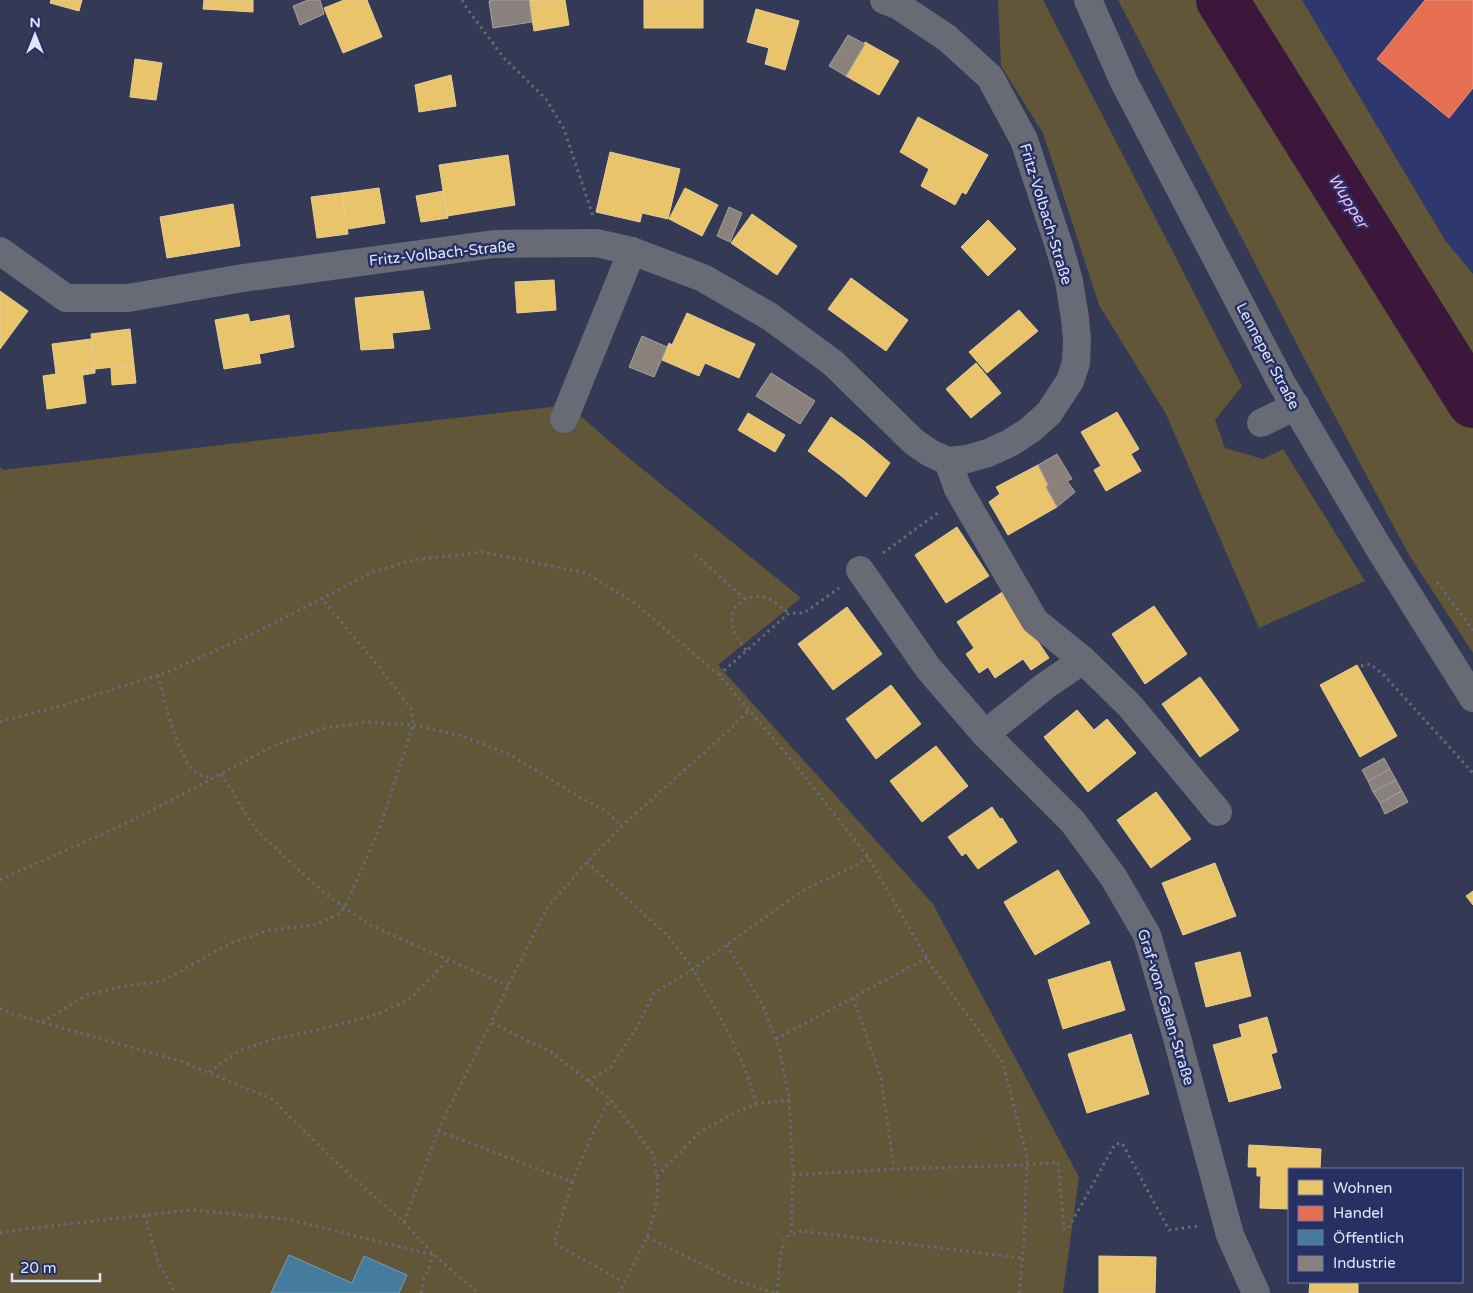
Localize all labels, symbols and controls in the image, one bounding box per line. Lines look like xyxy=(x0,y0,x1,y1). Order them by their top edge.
north arrow xyxy=(10,10,60,60)
text: N xyxy=(29,14,41,31)
street label: Fritz-Volbach-Straße xyxy=(1016,141,1076,287)
water label: Wupper xyxy=(1323,170,1374,234)
street label: Fritz-Volbach-Straße xyxy=(368,236,516,270)
street label: Lenneper Straße xyxy=(1232,300,1304,412)
street label: Graf-von-Galen-Straße xyxy=(1134,927,1198,1087)
legend xyxy=(1288,1168,1463,1283)
text: Wohnen xyxy=(1333,1179,1393,1197)
text: Handel xyxy=(1333,1204,1384,1222)
text: Öffentlich xyxy=(1333,1229,1404,1247)
scale bar xyxy=(12,1250,100,1282)
text: Industrie xyxy=(1333,1254,1396,1272)
text: 20 m xyxy=(20,1259,57,1277)

